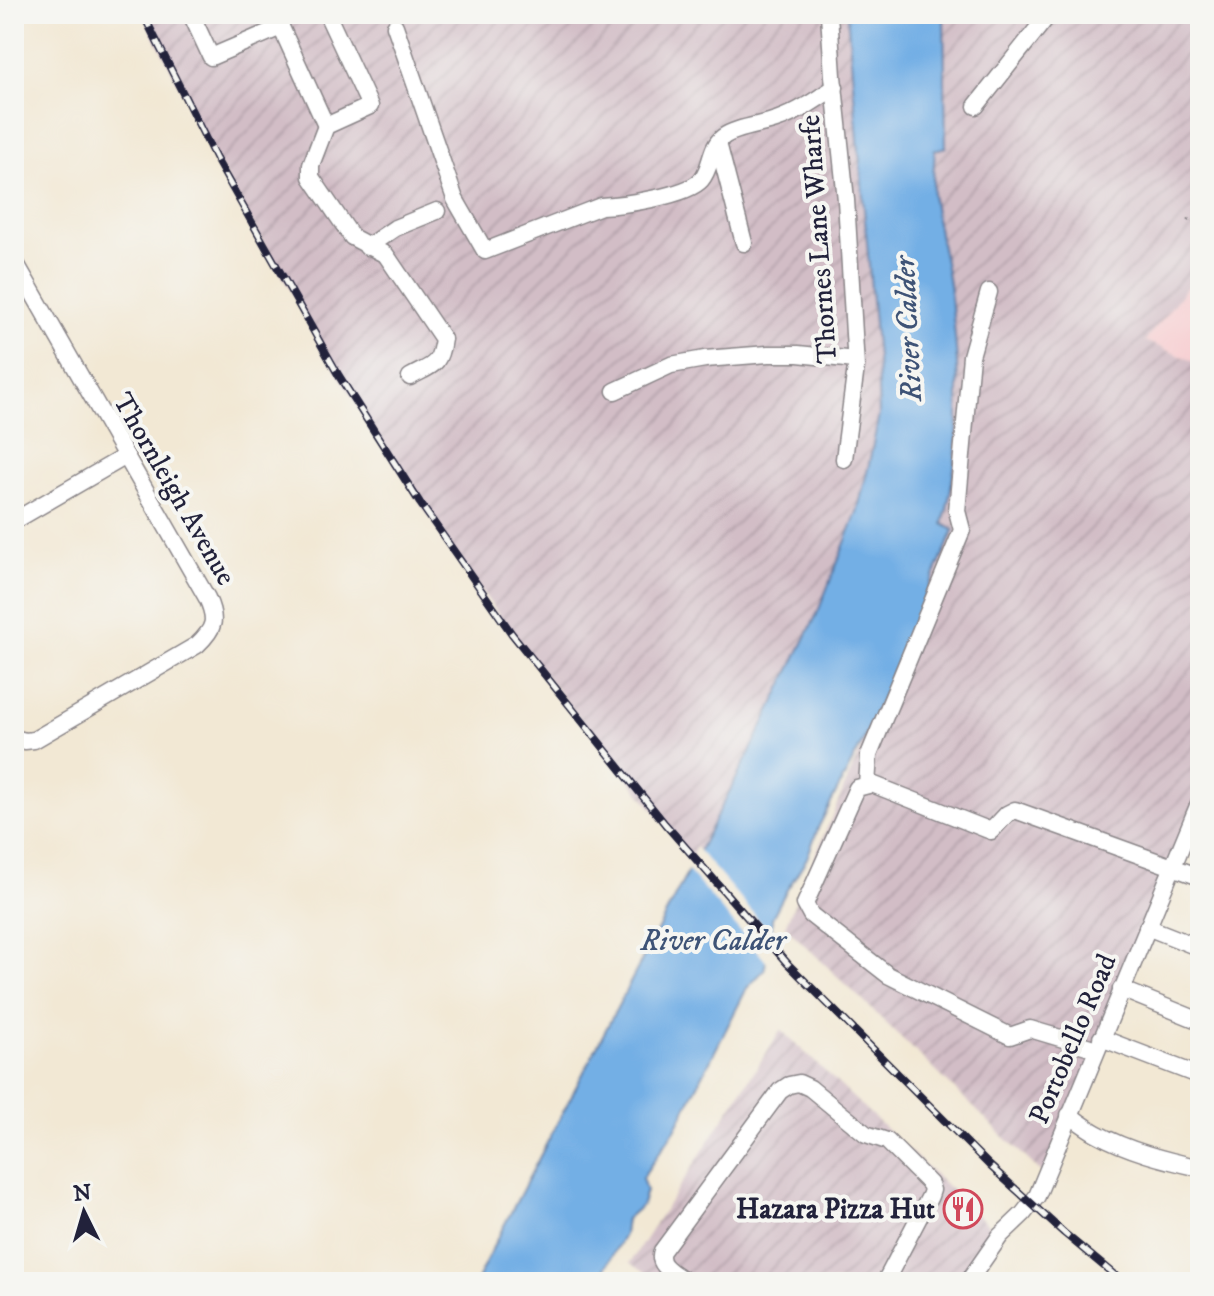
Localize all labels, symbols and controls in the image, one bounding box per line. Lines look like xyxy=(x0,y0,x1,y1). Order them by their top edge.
street label: Thornes Lane Wharfe xyxy=(793,113,845,365)
water label: River Calder xyxy=(887,253,931,403)
street label: Thornleigh Avenue xyxy=(105,386,243,592)
water label: River Calder xyxy=(640,923,788,960)
street label: Portobello Road xyxy=(1021,949,1125,1129)
north arrow xyxy=(44,1172,124,1252)
text: N xyxy=(72,1179,93,1208)
restaurant icon: Hazara Pizza Hut xyxy=(942,1188,984,1230)
place label: Hazara Pizza Hut xyxy=(736,1192,935,1227)

